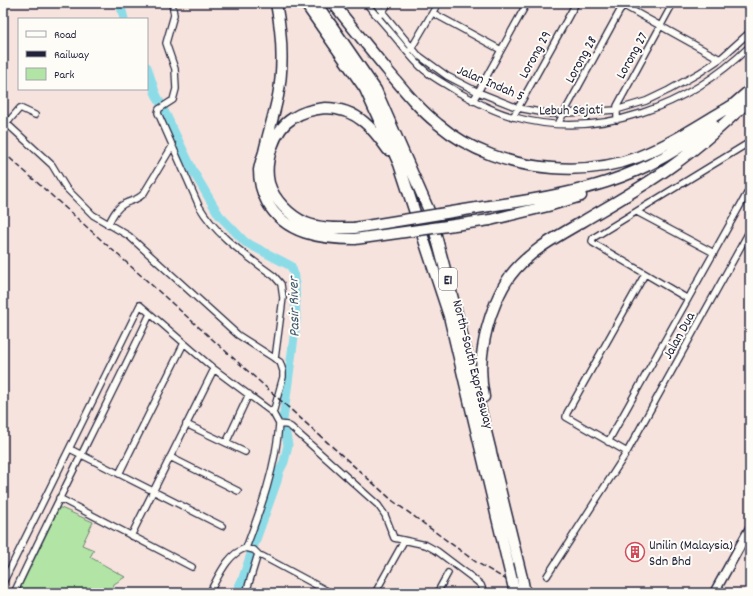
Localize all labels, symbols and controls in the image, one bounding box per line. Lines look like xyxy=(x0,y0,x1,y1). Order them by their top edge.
legend xyxy=(18,18,148,90)
text: Road xyxy=(54,27,76,44)
street label: Lorong 29 xyxy=(514,28,557,82)
street label: Lorong 27 xyxy=(612,29,654,83)
street label: Lorong 28 xyxy=(561,33,603,87)
text: Railway xyxy=(54,47,90,64)
street label: Jalan Indah 5 xyxy=(454,61,527,107)
text: Park xyxy=(54,67,75,84)
street label: Lebuh Sejati xyxy=(539,100,604,122)
road number: E1 xyxy=(439,268,457,290)
water label: Pasir River xyxy=(283,275,307,337)
street label: North–South Expressway xyxy=(446,298,498,431)
street label: Jalan Dua xyxy=(659,308,701,363)
place label: Unilin (Malaysia) Sdn Bhd xyxy=(649,536,733,572)
building icon: Unilin (Malaysia) Sdn Bhd xyxy=(624,541,646,563)

